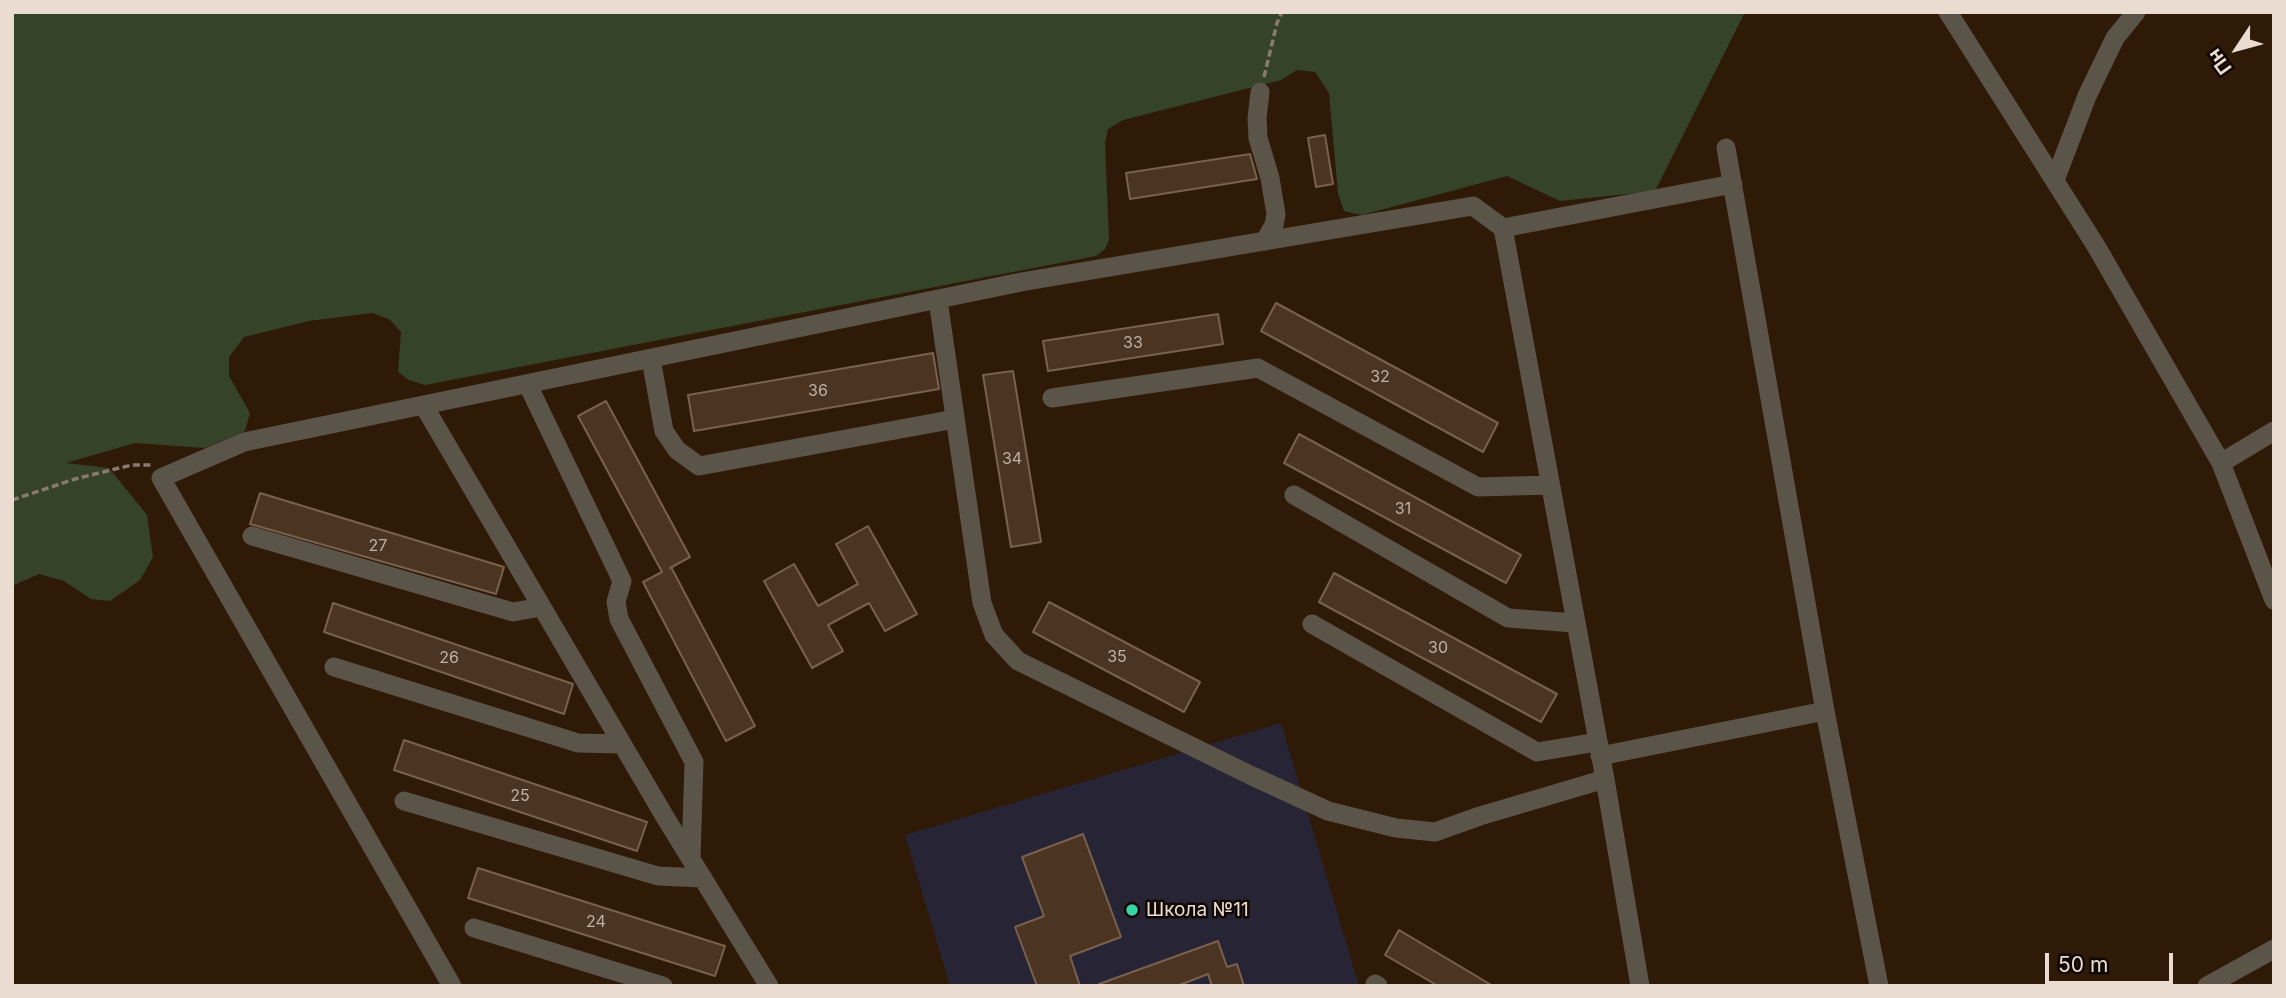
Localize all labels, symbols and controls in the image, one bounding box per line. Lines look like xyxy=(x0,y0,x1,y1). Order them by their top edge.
north arrow xyxy=(2202,14,2272,84)
text: Пн xyxy=(2203,44,2237,79)
house number: 33 xyxy=(1123,333,1143,353)
house number: 32 xyxy=(1370,367,1390,387)
house number: 36 xyxy=(808,381,828,401)
house number: 34 xyxy=(1002,449,1022,469)
house number: 31 xyxy=(1395,499,1411,519)
house number: 27 xyxy=(369,536,387,556)
house number: 30 xyxy=(1428,638,1448,658)
house number: 35 xyxy=(1107,647,1127,667)
house number: 26 xyxy=(439,648,459,668)
house number: 25 xyxy=(510,786,530,806)
place label: Школа №11 xyxy=(1146,899,1249,921)
marker: Школа №11 xyxy=(1124,902,1140,918)
house number: 24 xyxy=(586,912,606,932)
scale bar xyxy=(2048,939,2176,983)
text: 50 m xyxy=(2058,952,2108,977)

